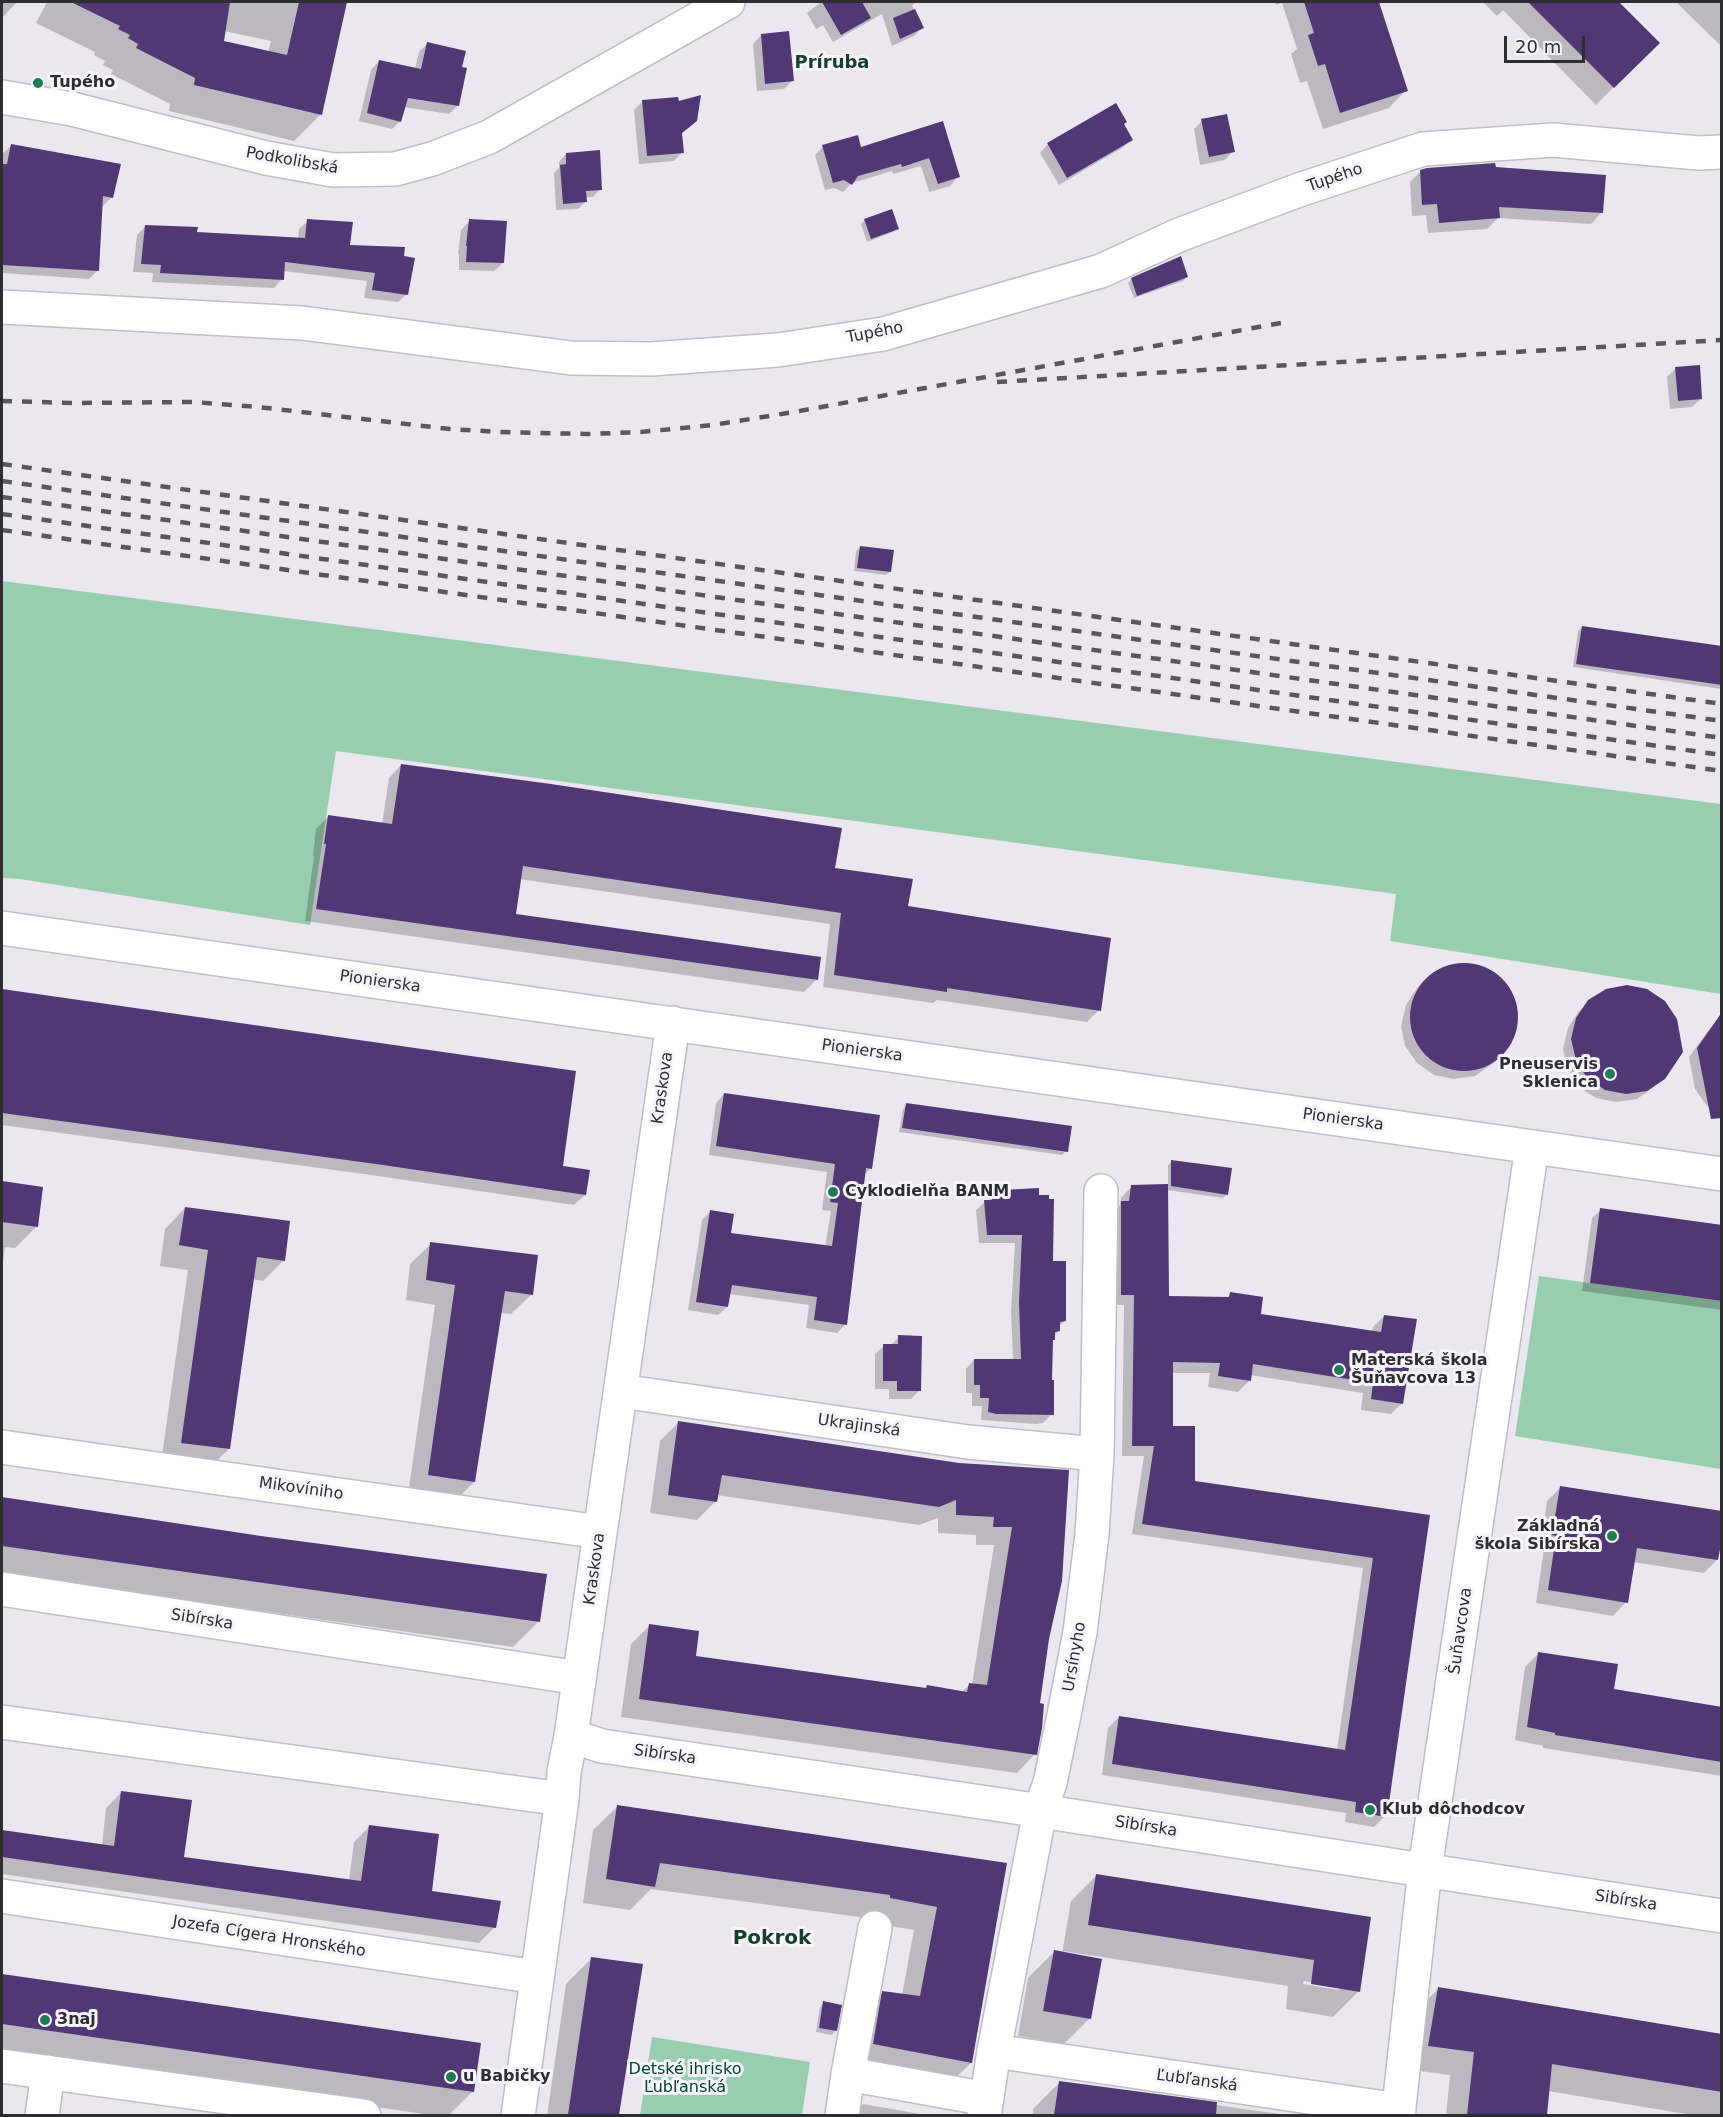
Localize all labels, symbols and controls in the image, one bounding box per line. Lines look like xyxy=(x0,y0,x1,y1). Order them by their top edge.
scale bar xyxy=(1507,24,1588,62)
text: 20 m xyxy=(1515,36,1561,57)
district label: Príruba xyxy=(795,52,869,74)
place label: Tupého xyxy=(50,73,115,93)
marker: Tupého xyxy=(31,76,45,90)
street label: Podkolibská xyxy=(244,143,340,179)
street label: Tupého xyxy=(1305,160,1365,196)
street label: Tupého xyxy=(845,318,905,348)
street label: Pionierska xyxy=(338,967,422,997)
street label: Pionierska xyxy=(820,1036,904,1066)
street label: Kraskova xyxy=(648,1051,678,1125)
place label: Pneuservis Sklenica xyxy=(1499,1055,1598,1093)
marker: Pneuservis Sklenica xyxy=(1603,1067,1617,1081)
street label: Pionierska xyxy=(1301,1105,1385,1135)
place label: Cyklodielňa BANM xyxy=(845,1182,1009,1202)
marker: Cyklodielňa BANM xyxy=(826,1185,840,1199)
place label: Materská škola Šuňavcova 13 xyxy=(1351,1351,1488,1389)
marker: Materská škola Šuňavcova 13 xyxy=(1332,1363,1346,1377)
street label: Ukrajinská xyxy=(816,1411,902,1441)
street label: Mikovíniho xyxy=(257,1474,345,1504)
place label: Základná škola Sibírska xyxy=(1475,1517,1600,1555)
marker: Základná škola Sibírska xyxy=(1605,1529,1619,1543)
street label: Kraskova xyxy=(580,1532,610,1606)
street label: Šuňavcova xyxy=(1445,1586,1477,1676)
street label: Sibírska xyxy=(169,1606,235,1634)
street label: Ursínyho xyxy=(1059,1621,1091,1693)
street label: Sibírska xyxy=(633,1741,697,1769)
place label: Klub dôchodcov xyxy=(1382,1800,1525,1820)
marker: Klub dôchodcov xyxy=(1363,1803,1377,1817)
street label: Sibírska xyxy=(1113,1813,1179,1841)
street label: Sibírska xyxy=(1593,1887,1659,1915)
street label: Jozefa Cígera Hronského xyxy=(171,1912,367,1962)
district label: Pokrok xyxy=(733,1927,811,1951)
place label: 3naj xyxy=(57,2010,96,2030)
marker: 3naj xyxy=(38,2013,52,2027)
park label: Detské ihrisko Ľubľanská xyxy=(629,2060,741,2098)
street label: Ľubľanská xyxy=(1155,2066,1239,2096)
place label: u Babičky xyxy=(463,2067,550,2087)
marker: u Babičky xyxy=(444,2070,458,2084)

